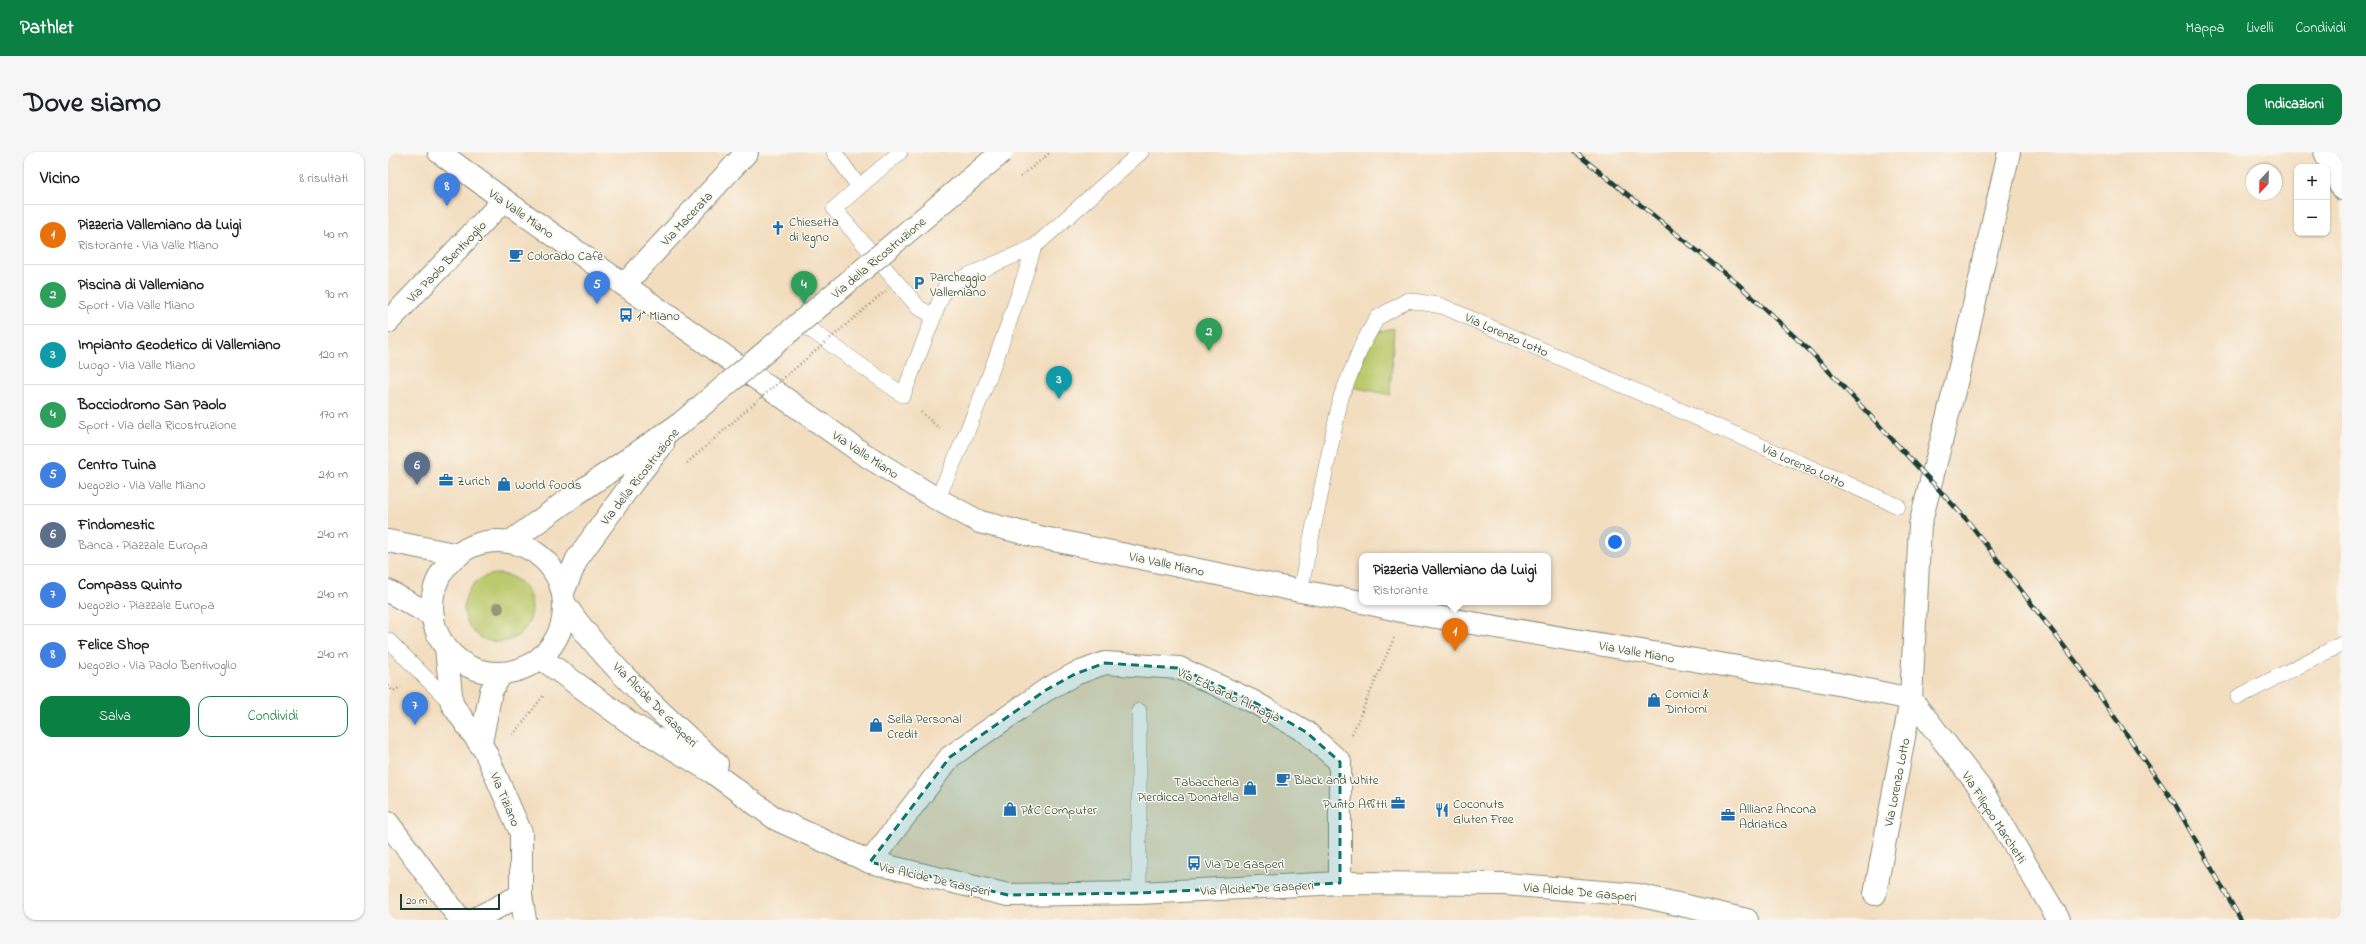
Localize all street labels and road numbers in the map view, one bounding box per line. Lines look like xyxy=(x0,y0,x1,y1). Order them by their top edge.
street label: Via Valle Miano xyxy=(484,184,558,244)
street label: Via Macerata xyxy=(656,188,717,251)
street label: Via della Ricostruzione xyxy=(827,213,931,304)
street label: Via Paolo Bentivoglio xyxy=(402,217,492,309)
street label: Via Lorenzo Lotto xyxy=(1461,308,1551,362)
street label: Via della Ricostruzione xyxy=(596,424,684,530)
street label: Via Valle Miano xyxy=(827,426,903,484)
street label: Via Lorenzo Lotto xyxy=(1758,439,1848,493)
street label: Via Valle Miano xyxy=(1126,547,1206,582)
street label: Via Valle Miano xyxy=(1596,636,1676,669)
street label: Via Alcide De Gasperi xyxy=(607,657,702,752)
street label: Via Edoardo Almagià xyxy=(1172,663,1283,729)
street label: Via Lorenzo Lotto xyxy=(1879,736,1915,829)
street label: Via Filippo Marchetti xyxy=(1956,767,2031,868)
street label: Via Tiziano xyxy=(484,769,525,830)
street label: Via Alcide De Gasperi xyxy=(876,857,992,902)
street label: Via Alcide De Gasperi xyxy=(1199,876,1314,901)
street label: Via Alcide De Gasperi xyxy=(1521,878,1637,907)

